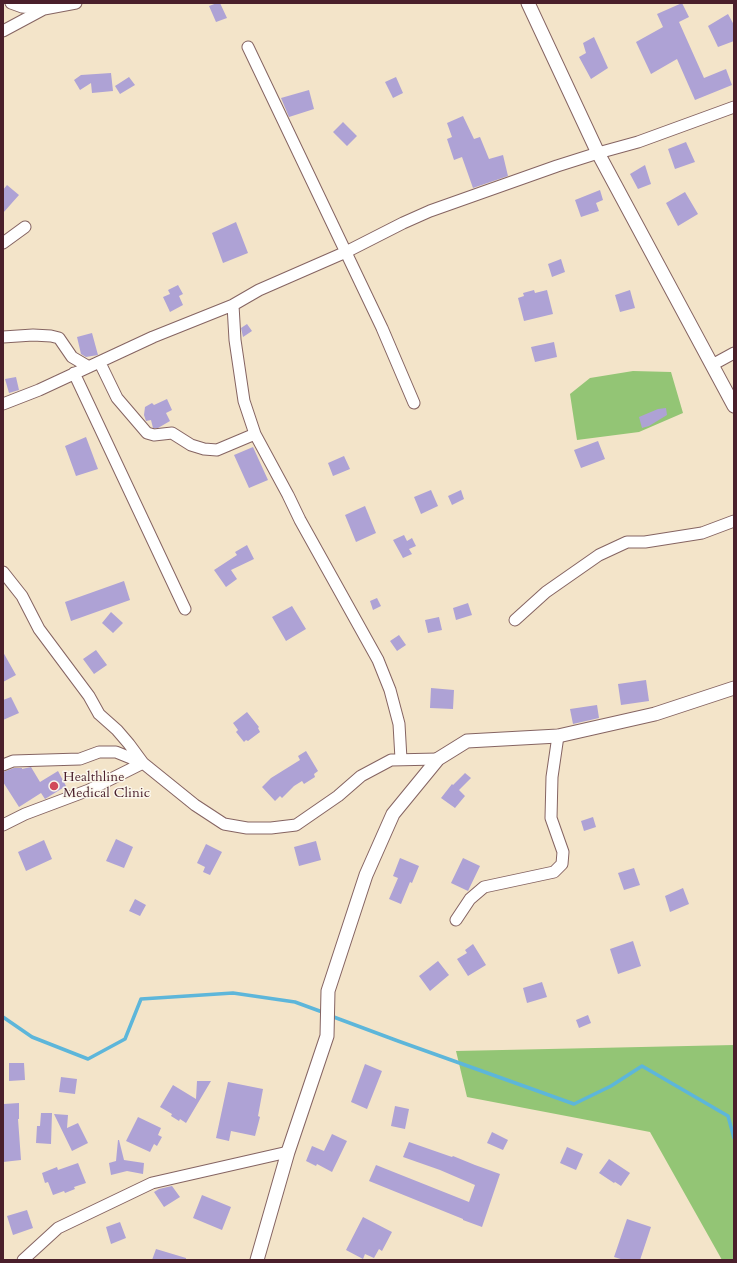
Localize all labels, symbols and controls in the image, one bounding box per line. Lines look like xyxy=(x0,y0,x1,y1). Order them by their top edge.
place label: Healthline Medical Clinic xyxy=(63,770,150,802)
marker: Healthline Medical Clinic xyxy=(48,780,60,792)

